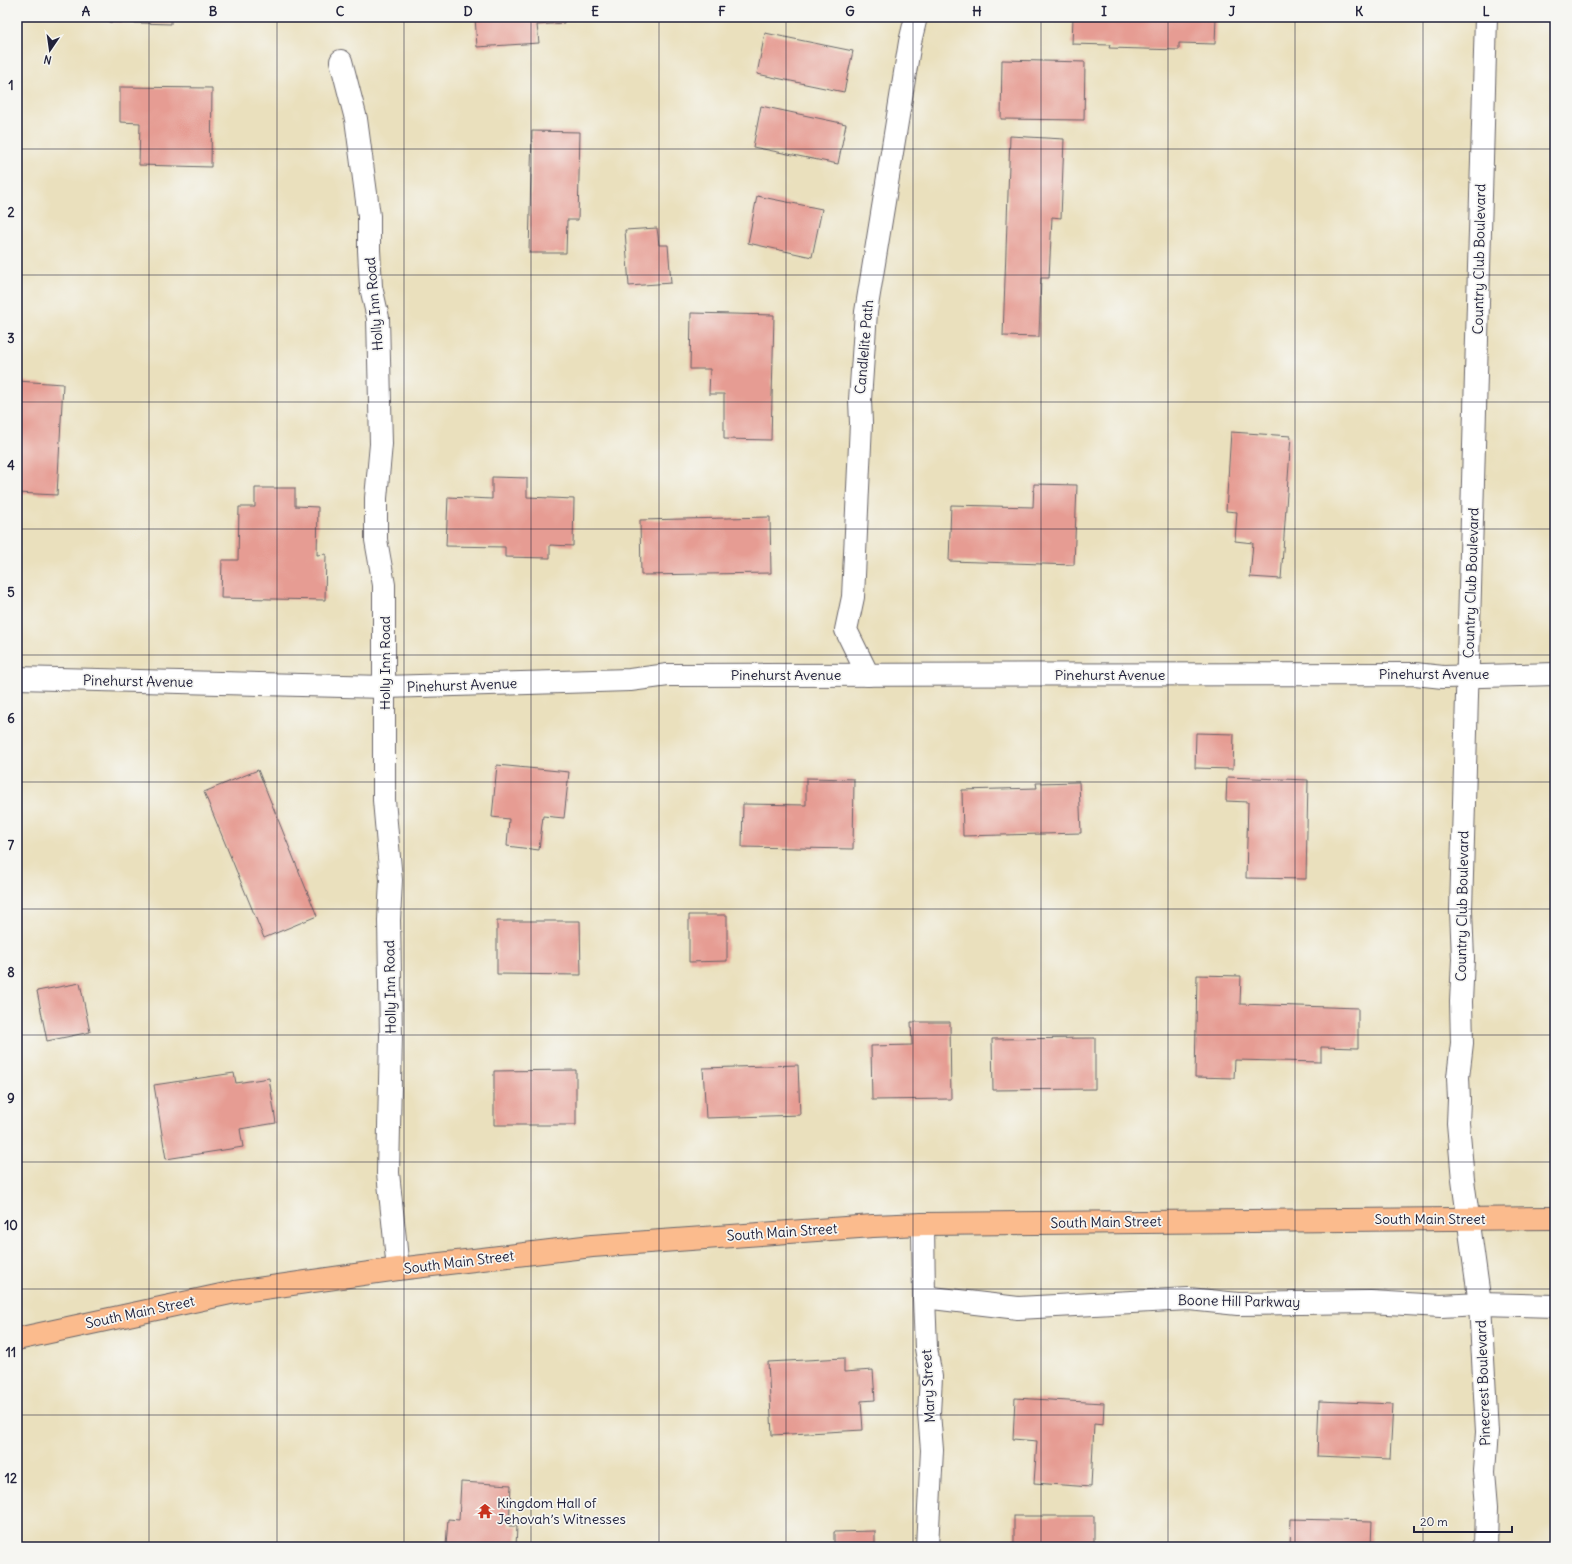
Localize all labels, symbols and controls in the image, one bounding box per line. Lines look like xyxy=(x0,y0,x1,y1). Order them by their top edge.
text: A xyxy=(82,3,91,20)
text: B xyxy=(209,3,218,20)
text: C xyxy=(336,3,345,20)
text: D xyxy=(463,3,473,20)
text: E xyxy=(591,3,599,20)
text: F xyxy=(718,3,726,20)
text: G xyxy=(845,3,855,20)
text: H xyxy=(972,3,982,20)
text: I xyxy=(1101,3,1107,20)
text: J xyxy=(1229,3,1236,20)
text: K xyxy=(1355,3,1364,20)
text: L xyxy=(1482,3,1490,20)
north arrow xyxy=(30,30,70,70)
text: N xyxy=(42,52,53,67)
text: 1 xyxy=(8,77,14,94)
street label: Country Club Boulevard xyxy=(1469,183,1489,335)
text: 2 xyxy=(7,204,15,221)
street label: Holly Inn Road xyxy=(361,256,387,352)
street label: Candlelite Path xyxy=(851,299,877,395)
text: 3 xyxy=(7,330,15,347)
text: 4 xyxy=(7,457,15,474)
street label: Country Club Boulevard xyxy=(1459,507,1483,659)
text: 5 xyxy=(7,584,15,601)
street label: Holly Inn Road xyxy=(376,616,394,710)
street label: Pinehurst Avenue xyxy=(1379,665,1489,683)
street label: Pinehurst Avenue xyxy=(731,666,841,684)
street label: Pinehurst Avenue xyxy=(1055,666,1165,684)
street label: Pinehurst Avenue xyxy=(83,671,193,691)
street label: Pinehurst Avenue xyxy=(406,674,518,696)
text: 6 xyxy=(7,710,15,727)
street label: Country Club Boulevard xyxy=(1452,830,1472,982)
text: 7 xyxy=(8,837,15,854)
street label: Holly Inn Road xyxy=(380,940,400,1034)
text: 8 xyxy=(7,964,15,981)
text: 9 xyxy=(7,1090,15,1107)
street label: South Main Street xyxy=(1374,1210,1486,1228)
street label: South Main Street xyxy=(1050,1212,1162,1232)
text: 10 xyxy=(4,1217,18,1234)
street label: South Main Street xyxy=(726,1219,838,1245)
street label: South Main Street xyxy=(403,1246,516,1278)
street label: Boone Hill Parkway xyxy=(1178,1291,1300,1311)
street label: South Main Street xyxy=(84,1292,197,1332)
street label: Pinecrest Boulevard xyxy=(1472,1320,1494,1446)
text: 11 xyxy=(6,1344,16,1361)
street label: Mary Street xyxy=(917,1348,939,1423)
text: 12 xyxy=(5,1470,17,1487)
place label: Kingdom Hall of Jehovah’s Witnesses xyxy=(497,1494,626,1528)
temple icon: Kingdom Hall of Jehovah’s Witnesses xyxy=(476,1502,494,1520)
scale bar xyxy=(1414,1508,1512,1534)
text: 20 m xyxy=(1420,1514,1448,1529)

